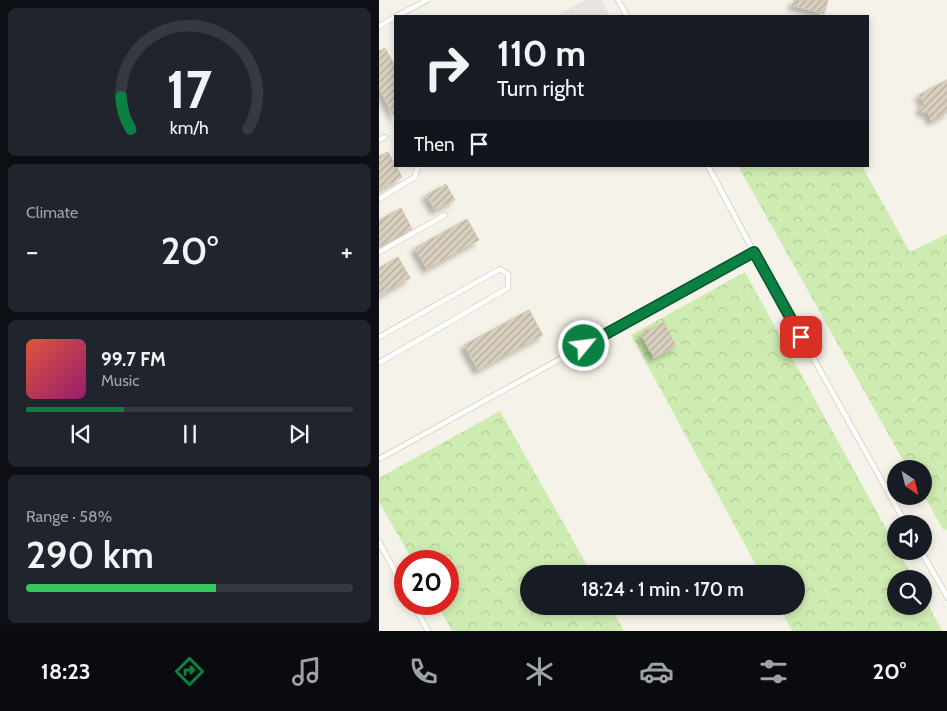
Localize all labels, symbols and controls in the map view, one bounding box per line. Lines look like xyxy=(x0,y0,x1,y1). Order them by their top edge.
text: 110 m xyxy=(497,32,586,75)
icon: right xyxy=(414,35,479,100)
text: 17 xyxy=(167,58,213,121)
text: Turn right xyxy=(497,75,584,102)
text: km/h xyxy=(170,117,209,138)
icon: arrive xyxy=(465,130,493,158)
text: Then xyxy=(414,133,455,156)
text: Climate xyxy=(26,203,78,222)
text: 20° xyxy=(161,227,218,274)
text: − xyxy=(26,234,38,268)
text: + xyxy=(341,234,353,268)
pin xyxy=(780,316,822,358)
position arrow xyxy=(557,319,609,371)
icon: arrive xyxy=(787,323,815,351)
text: 99.7 FM xyxy=(101,348,166,371)
text: Music xyxy=(101,371,139,390)
icon: previous xyxy=(67,420,95,448)
icon: pause xyxy=(176,420,204,448)
icon: next xyxy=(285,420,313,448)
north arrow xyxy=(887,460,931,505)
map controls xyxy=(887,460,932,615)
text: Range · 58% xyxy=(26,507,112,526)
button: sound xyxy=(887,515,932,560)
text: 290 km xyxy=(26,531,154,578)
speed limit sign: 20 xyxy=(394,550,459,615)
button: search xyxy=(887,570,932,615)
text: 18:24 · 1 min · 170 m xyxy=(581,578,744,601)
icon: directions xyxy=(172,654,207,689)
icon: music xyxy=(289,654,324,689)
icon: phone xyxy=(406,654,441,689)
icon: climate xyxy=(522,654,557,689)
icon: car xyxy=(639,654,674,689)
icon: filters xyxy=(756,654,791,689)
text: 18:23 xyxy=(41,658,91,685)
text: 20° xyxy=(873,658,906,685)

